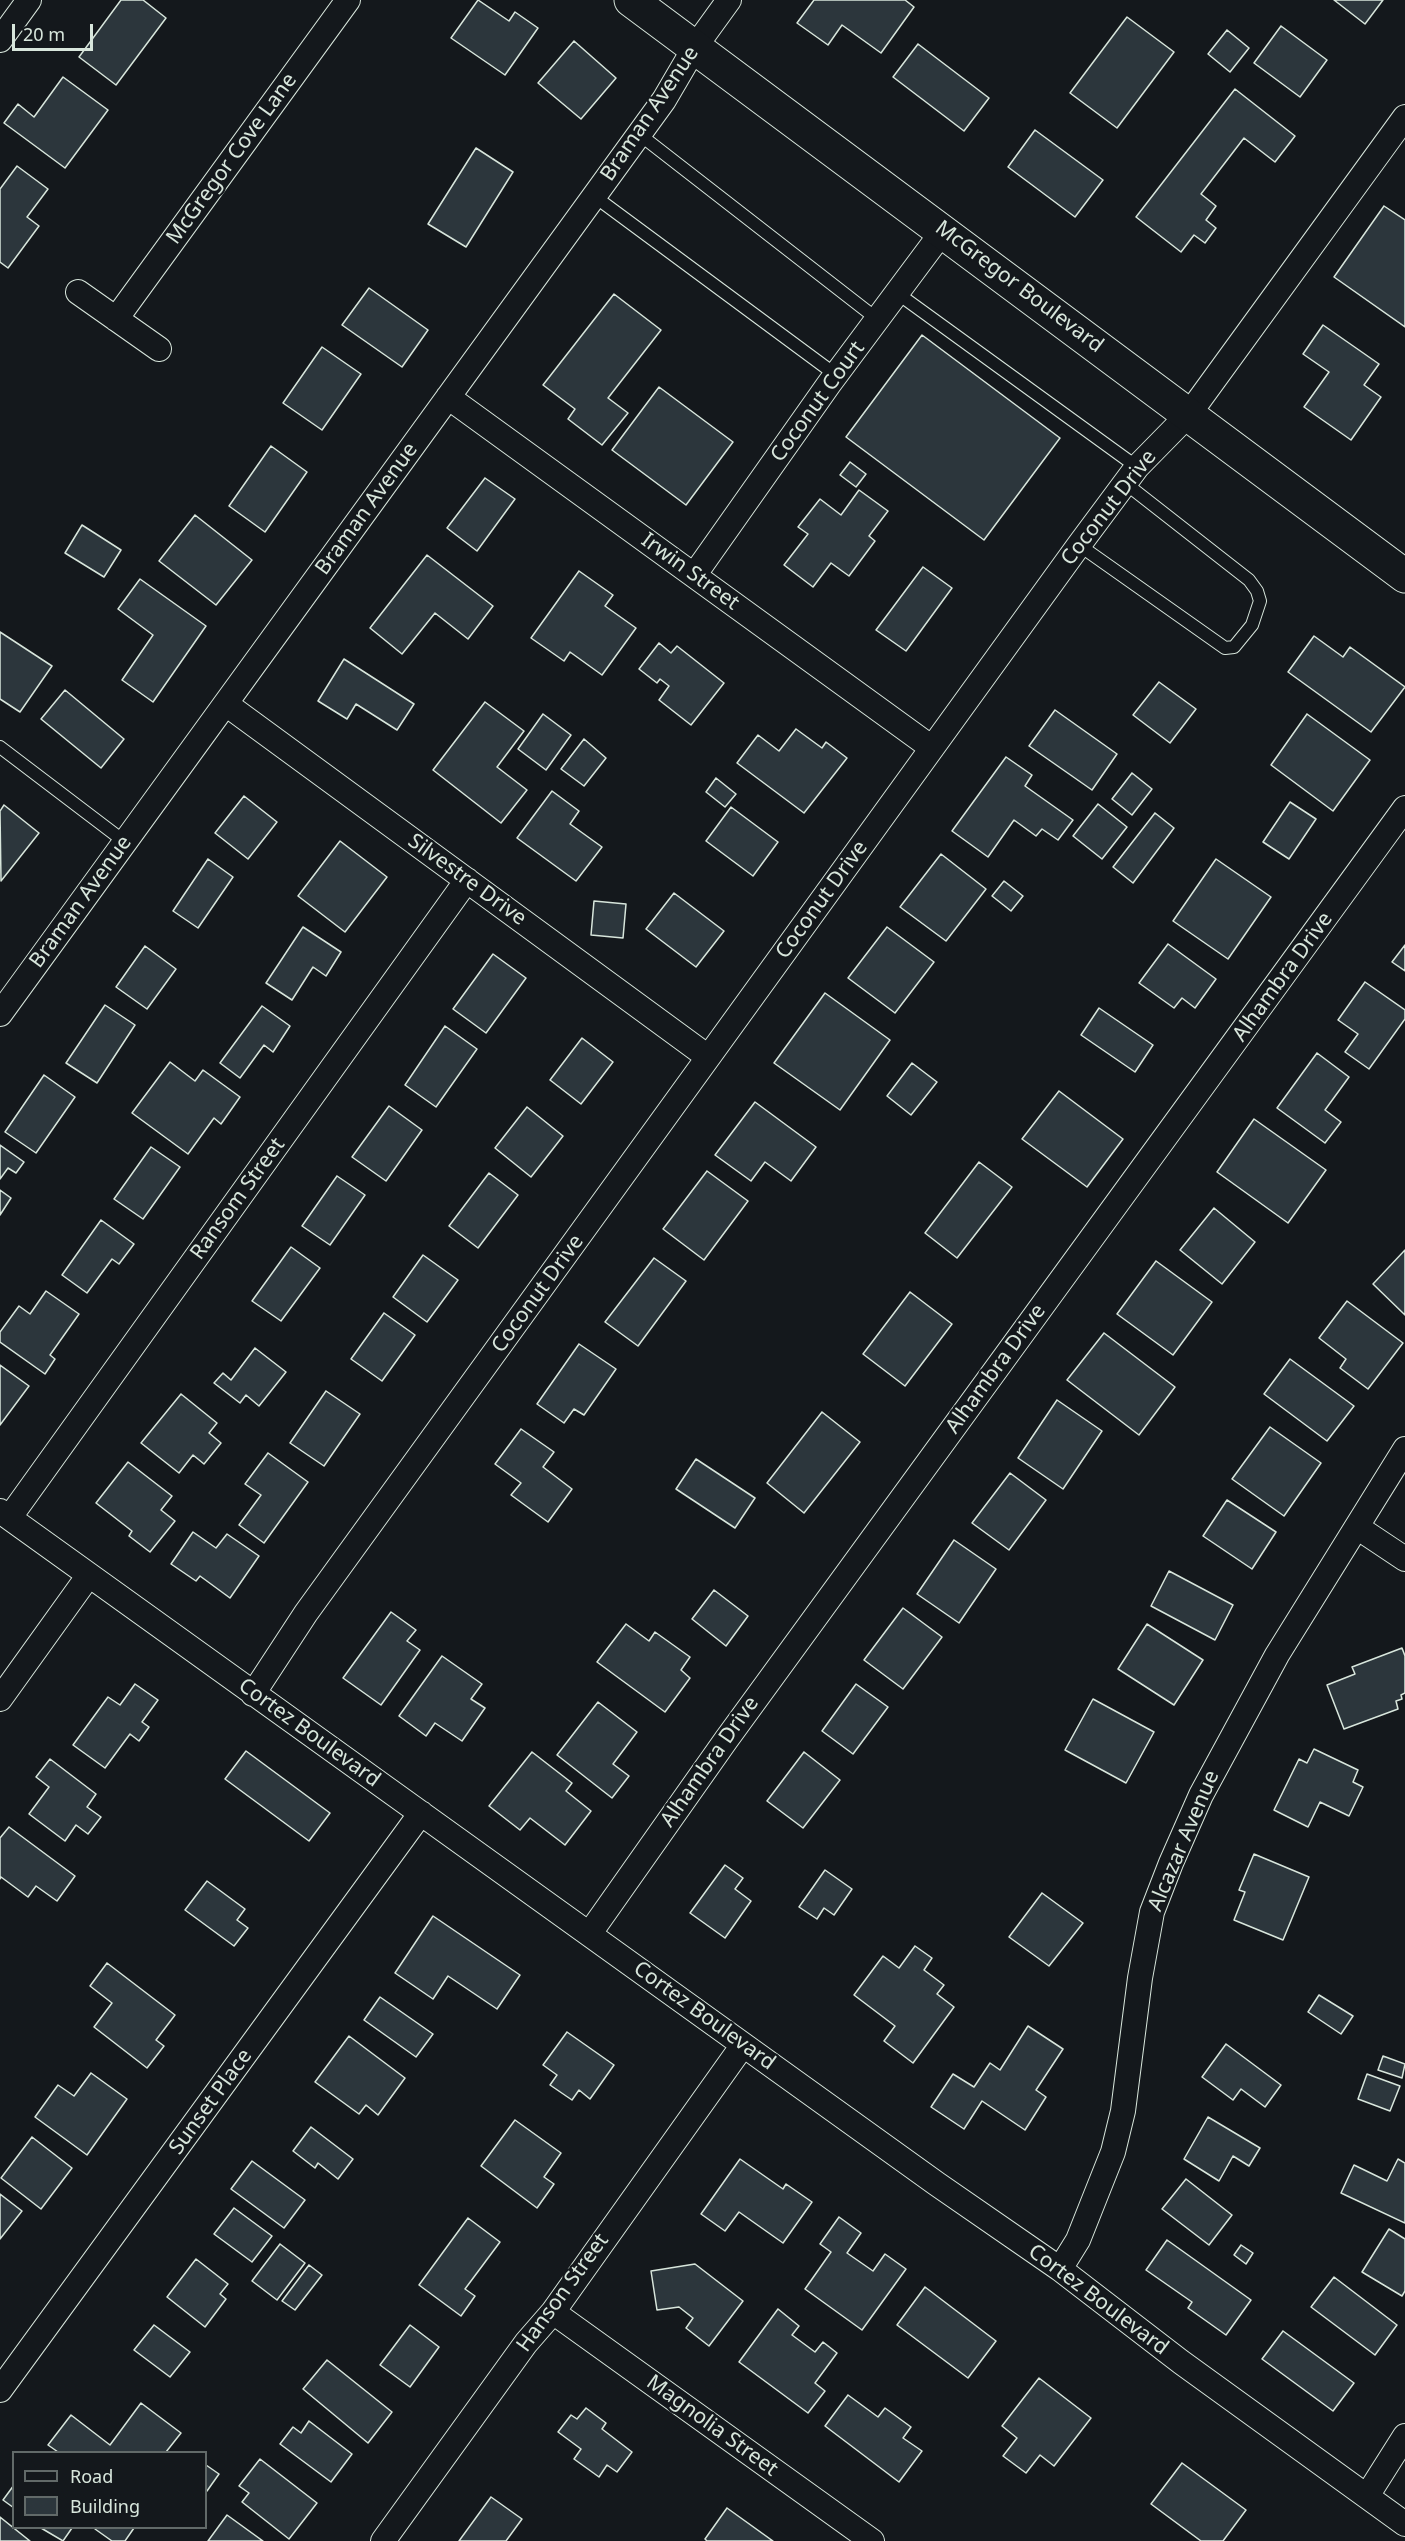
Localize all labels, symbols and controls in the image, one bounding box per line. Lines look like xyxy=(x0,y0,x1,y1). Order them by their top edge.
scale bar xyxy=(15,12,96,50)
text: 20 m xyxy=(23,22,65,46)
street label: Braman Avenue xyxy=(596,42,704,186)
street label: McGregor Cove Lane xyxy=(161,69,303,249)
street label: McGregor Boulevard xyxy=(930,216,1108,358)
street label: Coconut Court xyxy=(766,337,870,467)
street label: Braman Avenue xyxy=(311,438,423,580)
street label: Coconut Drive xyxy=(1056,445,1162,571)
street label: Irwin Street xyxy=(636,528,744,616)
street label: Silvestre Drive xyxy=(403,829,531,931)
street label: Braman Avenue xyxy=(25,831,137,973)
street label: Coconut Drive xyxy=(771,836,873,964)
street label: Alhambra Drive xyxy=(1228,907,1338,1047)
street label: Ransom Street xyxy=(185,1133,291,1265)
street label: Coconut Drive xyxy=(487,1230,589,1358)
street label: Alhambra Drive xyxy=(941,1299,1051,1439)
street label: Cortez Boulevard xyxy=(233,1673,385,1793)
street label: Alhambra Drive xyxy=(656,1692,764,1832)
street label: Alcazar Avenue xyxy=(1143,1767,1225,1915)
street label: Cortez Boulevard xyxy=(628,1956,780,2076)
street label: Sunset Place xyxy=(164,2044,258,2160)
street label: Hanson Street xyxy=(512,2229,614,2357)
street label: Cortez Boulevard xyxy=(1023,2239,1173,2361)
street label: Magnolia Street xyxy=(641,2370,783,2482)
legend xyxy=(12,2451,207,2529)
text: Road xyxy=(70,2464,113,2488)
text: Building xyxy=(70,2494,140,2518)

